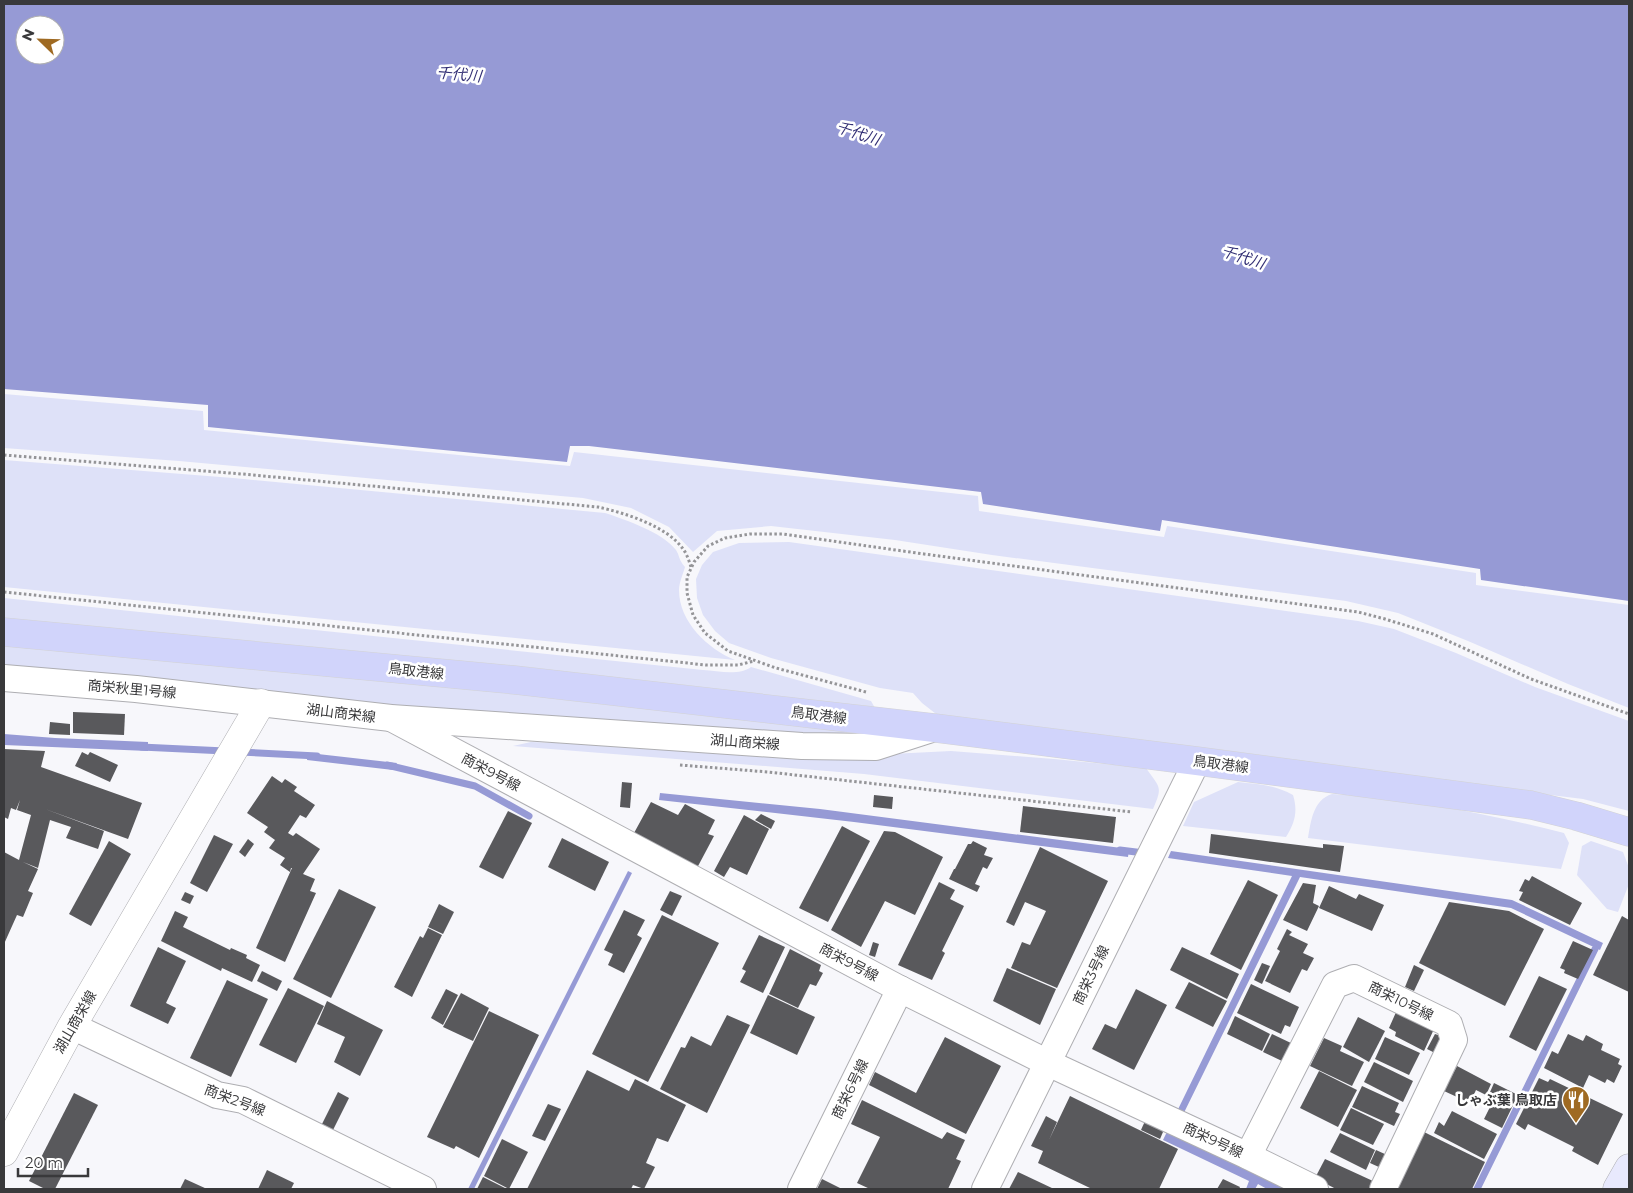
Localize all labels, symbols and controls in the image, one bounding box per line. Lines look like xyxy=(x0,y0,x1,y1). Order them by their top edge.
north arrow xyxy=(15,15,65,65)
text: N xyxy=(18,26,39,44)
water label: 千代川 xyxy=(436,63,484,86)
water label: 千代川 xyxy=(834,117,884,150)
water label: 千代川 xyxy=(1219,241,1269,274)
street label: 鳥取港線 xyxy=(387,659,445,683)
street label: 商栄秋里1号線 xyxy=(87,676,177,702)
street label: 湖山商栄線 xyxy=(305,700,377,726)
street label: 鳥取港線 xyxy=(790,703,848,727)
street label: 湖山商栄線 xyxy=(709,731,781,753)
street label: 商栄9号線 xyxy=(458,749,524,795)
street label: 鳥取港線 xyxy=(1192,752,1250,776)
street label: 商栄9号線 xyxy=(816,939,882,985)
street label: 商栄3号線 xyxy=(1069,942,1113,1008)
street label: 商栄10号線 xyxy=(1365,977,1437,1025)
street label: 湖山商栄線 xyxy=(50,987,100,1057)
street label: 商栄6号線 xyxy=(828,1056,872,1122)
street label: 商栄2号線 xyxy=(202,1080,268,1120)
restaurant icon: しゃぶ葉 鳥取店 xyxy=(1561,1085,1591,1124)
place label: しゃぶ葉 鳥取店 xyxy=(1455,1091,1557,1109)
street label: 商栄9号線 xyxy=(1180,1118,1246,1162)
scale bar xyxy=(18,1146,88,1178)
text: 20 m xyxy=(25,1153,63,1172)

